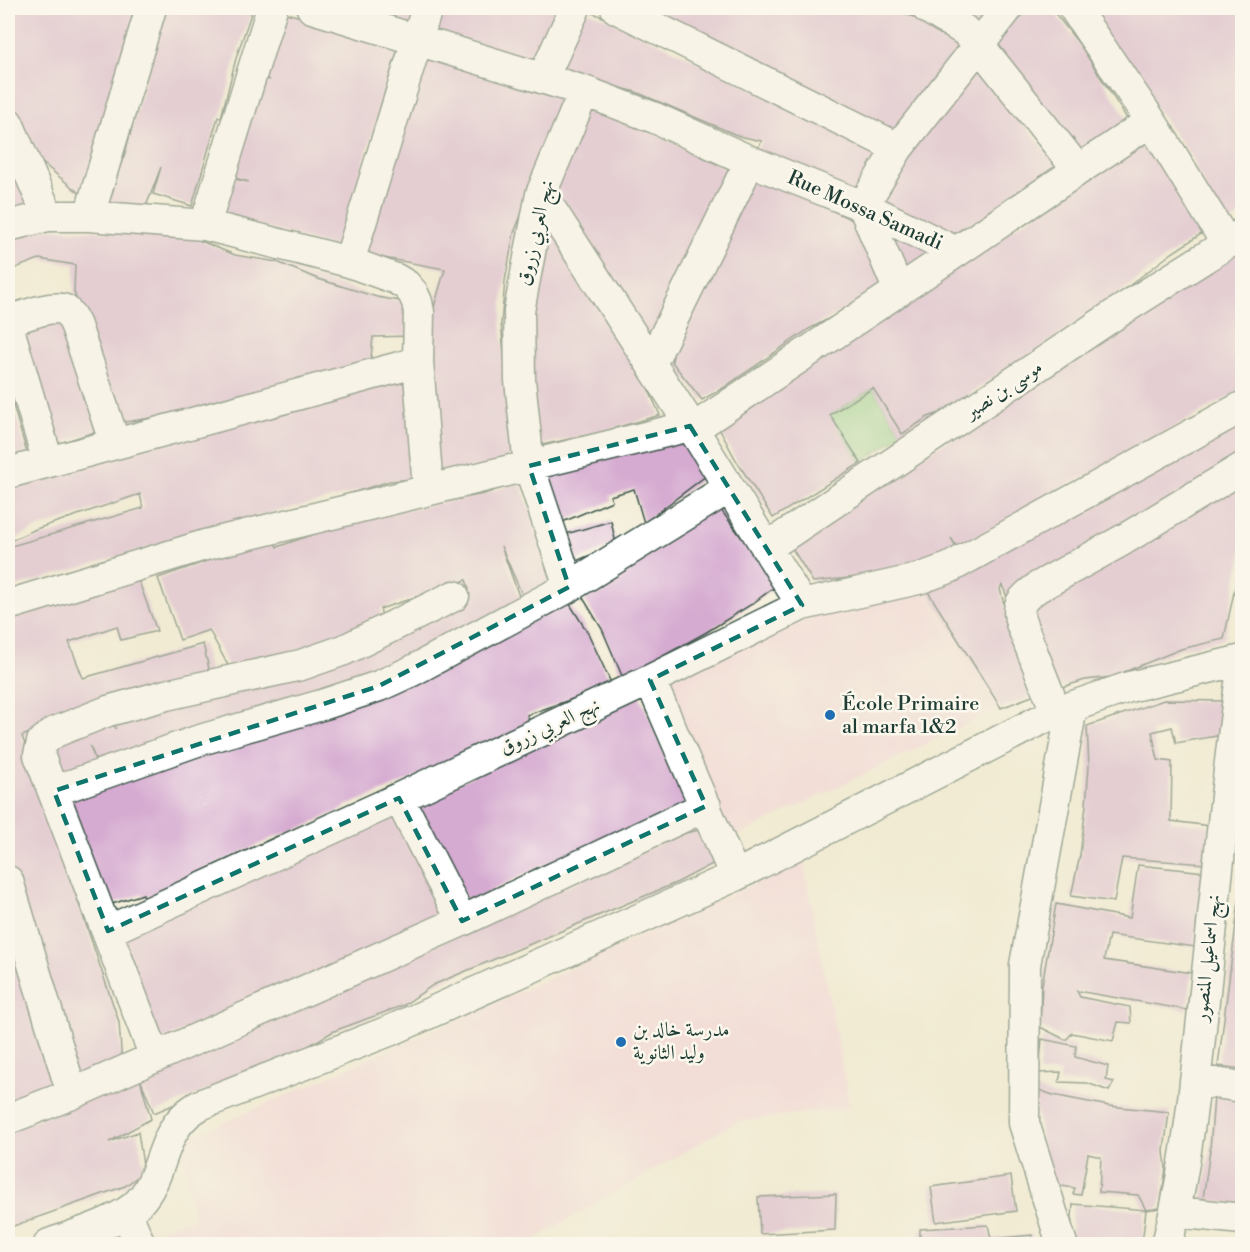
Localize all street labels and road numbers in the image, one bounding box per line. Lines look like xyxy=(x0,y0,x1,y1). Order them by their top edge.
street label: Rue Mossa Samadi xyxy=(783,166,947,257)
street label: نهج العربي زروق xyxy=(512,178,564,289)
street label: موسى بن نصير xyxy=(959,355,1048,427)
street label: نهج العربي زروق xyxy=(496,693,606,765)
street label: نهج اسماعيل المنصور xyxy=(1189,893,1231,1025)

